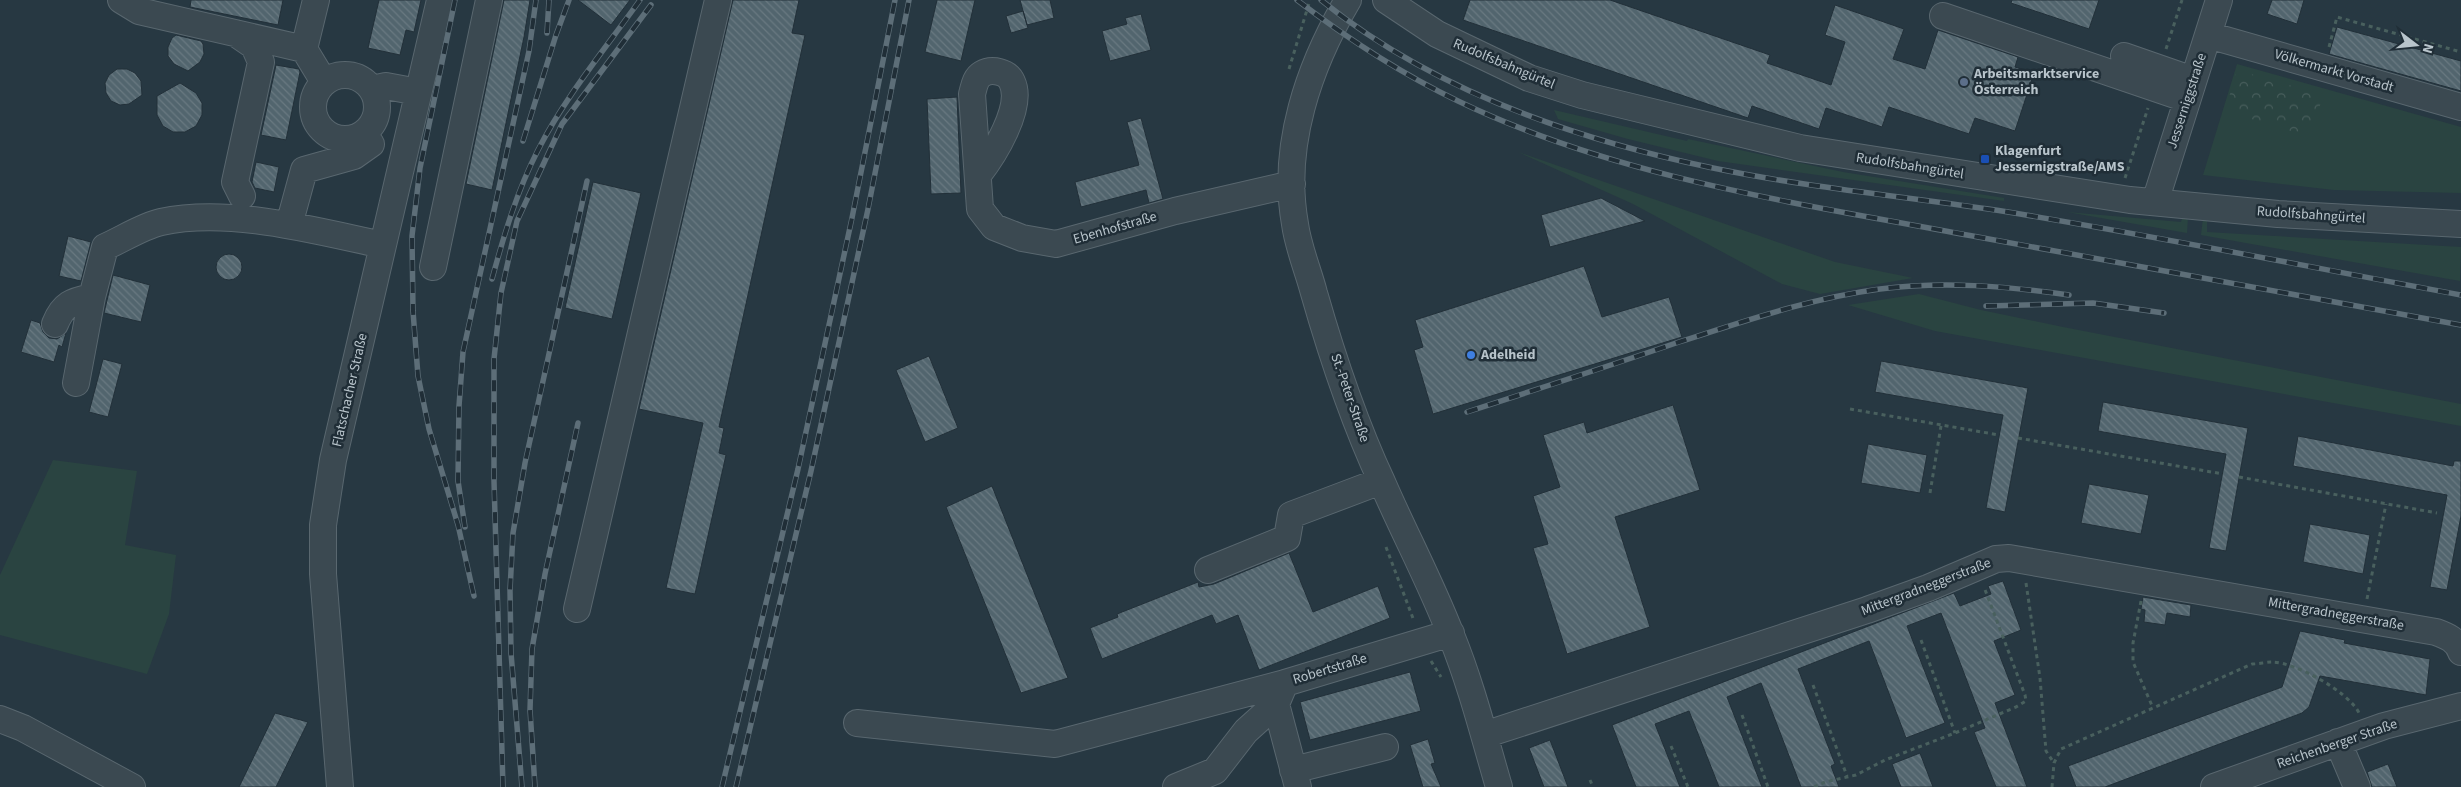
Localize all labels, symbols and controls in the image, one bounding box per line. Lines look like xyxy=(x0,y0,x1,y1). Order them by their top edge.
north arrow xyxy=(2391,20,2441,70)
street label: Rudolfsbahngürtel xyxy=(1450,34,1558,95)
text: N xyxy=(2417,41,2438,56)
street label: Völkermarkt Vorstadt xyxy=(2272,44,2396,98)
street label: Jesserniggstraße xyxy=(2162,51,2212,151)
place label: Arbeitsmarktservice Österreich xyxy=(1973,64,2099,100)
marker: Arbeitsmarktservice Österreich xyxy=(1958,76,1970,88)
place label: Klagenfurt Jessernigstraße/AMS xyxy=(1995,141,2125,177)
street label: Rudolfsbahngürtel xyxy=(1855,148,1966,184)
marker: Klagenfurt Jessernigstraße/AMS xyxy=(1979,153,1991,165)
street label: Rudolfsbahngürtel xyxy=(2256,201,2366,229)
street label: Ebenhofstraße xyxy=(1071,207,1159,249)
street label: Flatschacher Straße xyxy=(327,331,373,449)
place label: Adelheid xyxy=(1480,345,1535,365)
marker: Adelheid xyxy=(1465,349,1477,361)
street label: St.-Peter-Straße xyxy=(1325,351,1375,445)
street label: Mittergradneggerstraße xyxy=(1858,553,1994,621)
street label: Mittergradneggerstraße xyxy=(2266,592,2406,636)
street label: Robertstraße xyxy=(1291,648,1370,690)
street label: Reichenberger Straße xyxy=(2274,714,2400,774)

